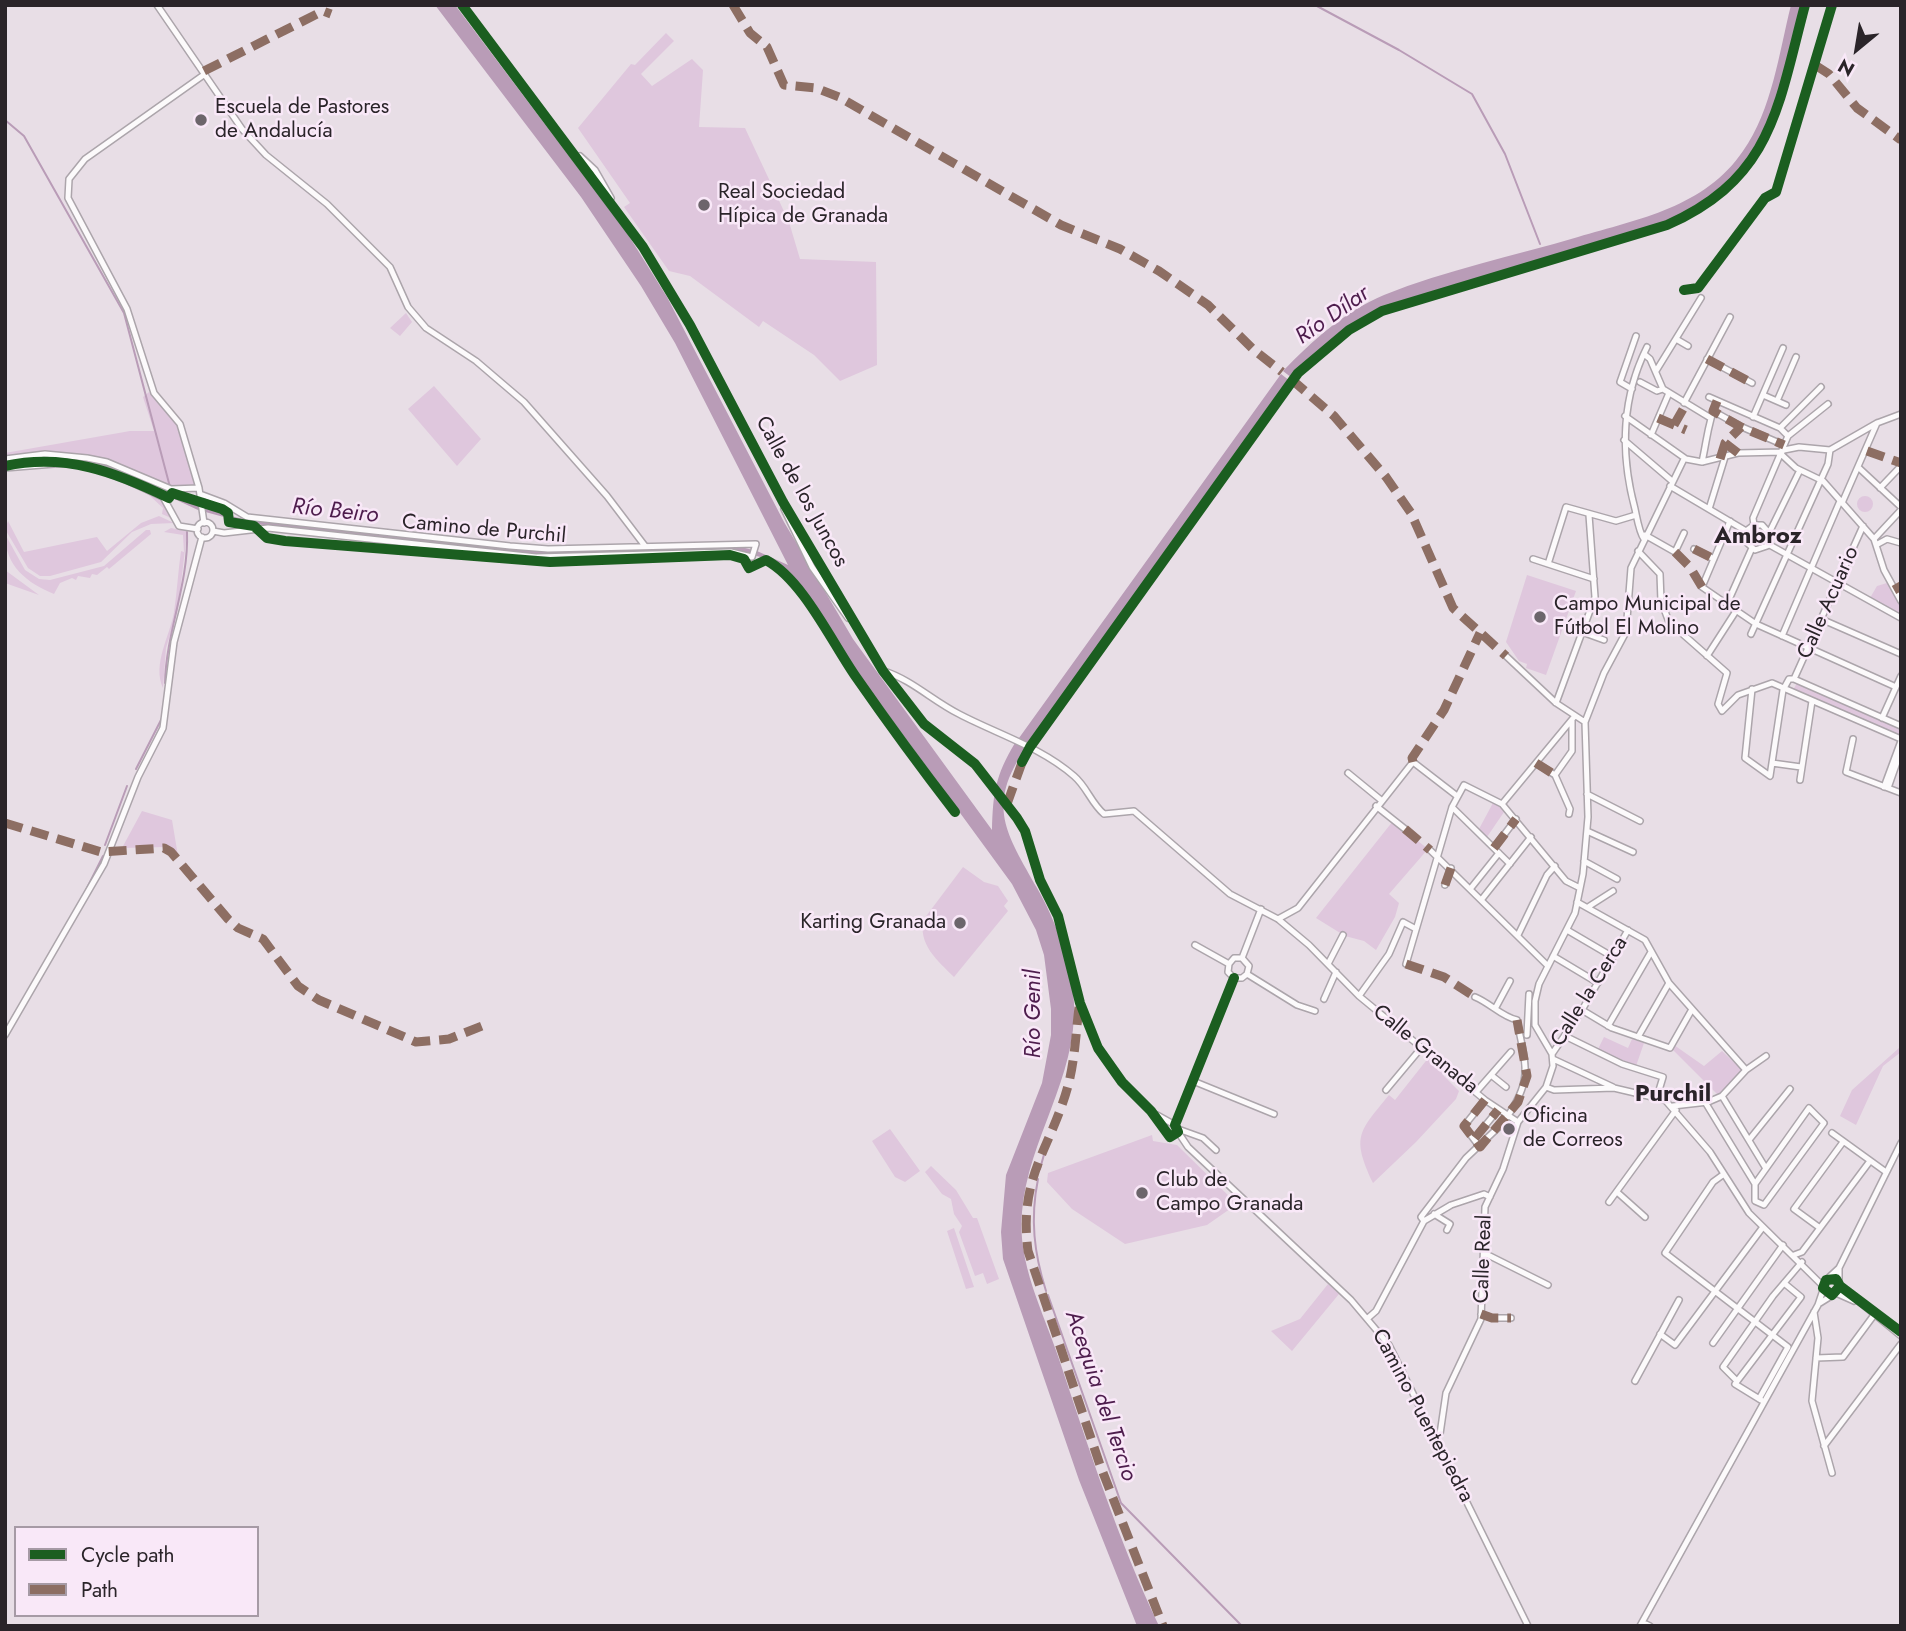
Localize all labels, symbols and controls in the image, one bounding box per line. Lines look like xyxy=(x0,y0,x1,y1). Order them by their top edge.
north arrow xyxy=(1822,14,1892,84)
text: N xyxy=(1833,52,1860,83)
place label: Escuela de Pastores de Andalucía xyxy=(215,95,389,145)
marker: Escuela de Pastores de Andalucía xyxy=(193,112,209,128)
place label: Real Sociedad Hípica de Granada xyxy=(718,180,888,230)
marker: Real Sociedad Hípica de Granada xyxy=(696,197,712,213)
water label: Río Dílar xyxy=(1291,281,1375,351)
street label: Calle de los Juncos xyxy=(749,412,853,572)
water label: Río Beiro xyxy=(290,494,380,530)
street label: Camino de Purchil xyxy=(401,510,567,550)
district label: Ambroz xyxy=(1714,523,1802,551)
street label: Calle Acuario xyxy=(1793,543,1865,663)
place label: Campo Municipal de Fútbol El Molino xyxy=(1554,592,1741,642)
marker: Campo Municipal de Fútbol El Molino xyxy=(1532,609,1548,625)
place label: Karting Granada xyxy=(800,910,946,936)
marker: Karting Granada xyxy=(952,915,968,931)
street label: Calle la Cerca xyxy=(1546,932,1634,1052)
water label: Río Genil xyxy=(1020,970,1048,1058)
street label: Calle Granada xyxy=(1367,1000,1483,1100)
district label: Purchil xyxy=(1635,1081,1711,1109)
place label: Oficina de Correos xyxy=(1523,1104,1623,1154)
marker: Oficina de Correos xyxy=(1501,1121,1517,1137)
place label: Club de Campo Granada xyxy=(1156,1168,1303,1218)
marker: Club de Campo Granada xyxy=(1134,1185,1150,1201)
street label: Calle Real xyxy=(1470,1214,1498,1304)
water label: Acequia del Tercio xyxy=(1058,1307,1142,1485)
street label: Camino Puentepiedra xyxy=(1366,1325,1478,1507)
legend xyxy=(14,1526,259,1617)
text: Cycle path xyxy=(81,1540,174,1570)
text: Path xyxy=(81,1575,118,1605)

